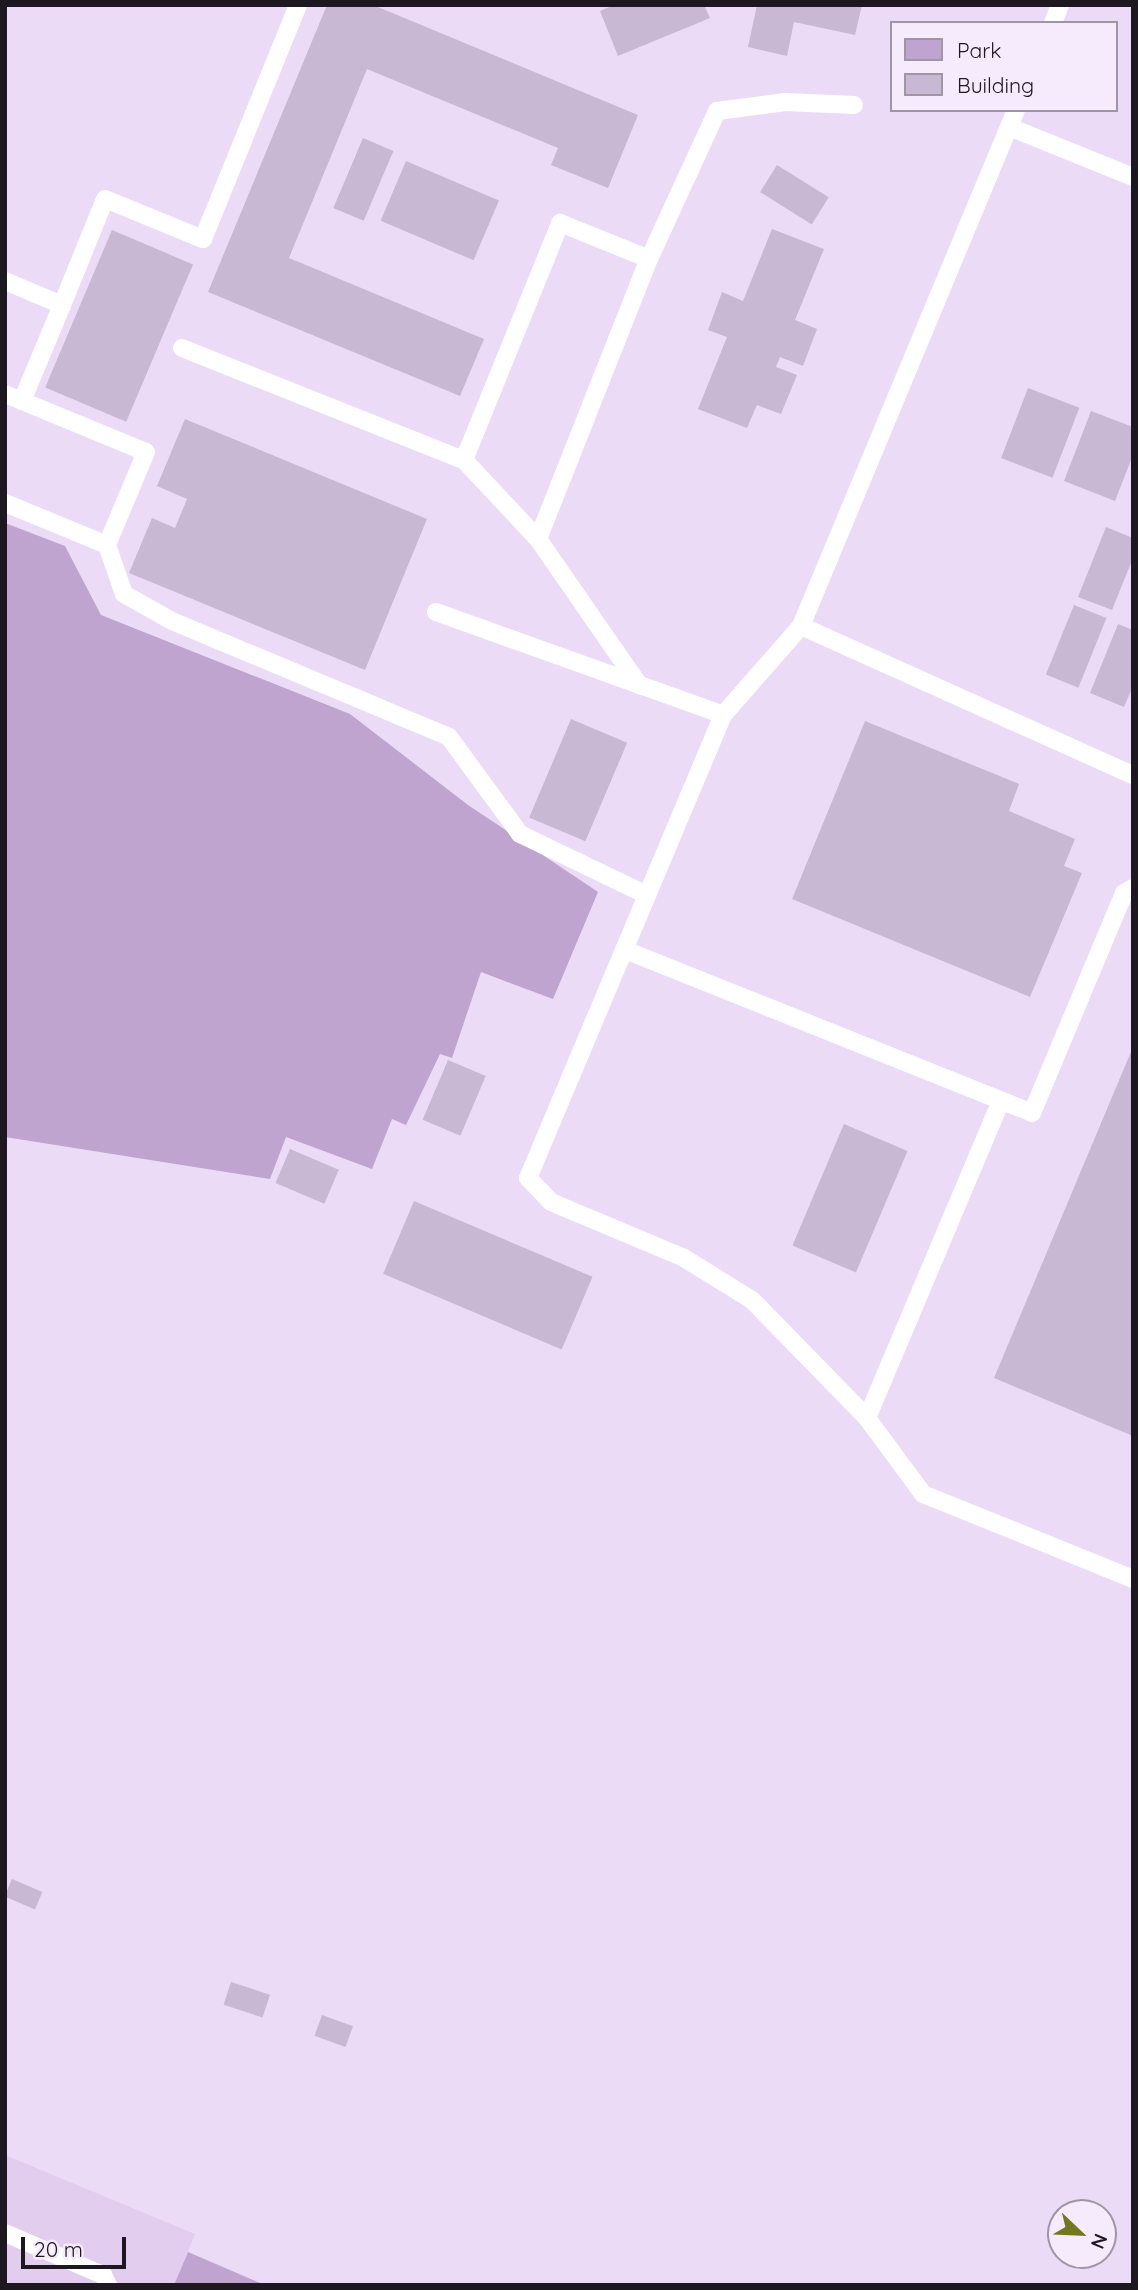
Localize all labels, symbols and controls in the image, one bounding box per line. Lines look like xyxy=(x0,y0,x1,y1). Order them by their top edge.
legend xyxy=(890,21,1117,112)
text: Park xyxy=(957,37,1001,63)
text: Building xyxy=(957,72,1034,98)
north arrow xyxy=(1047,2199,1117,2269)
scale bar xyxy=(24,2224,130,2268)
text: N xyxy=(1086,2230,1113,2253)
text: 20 m xyxy=(34,2236,83,2262)

